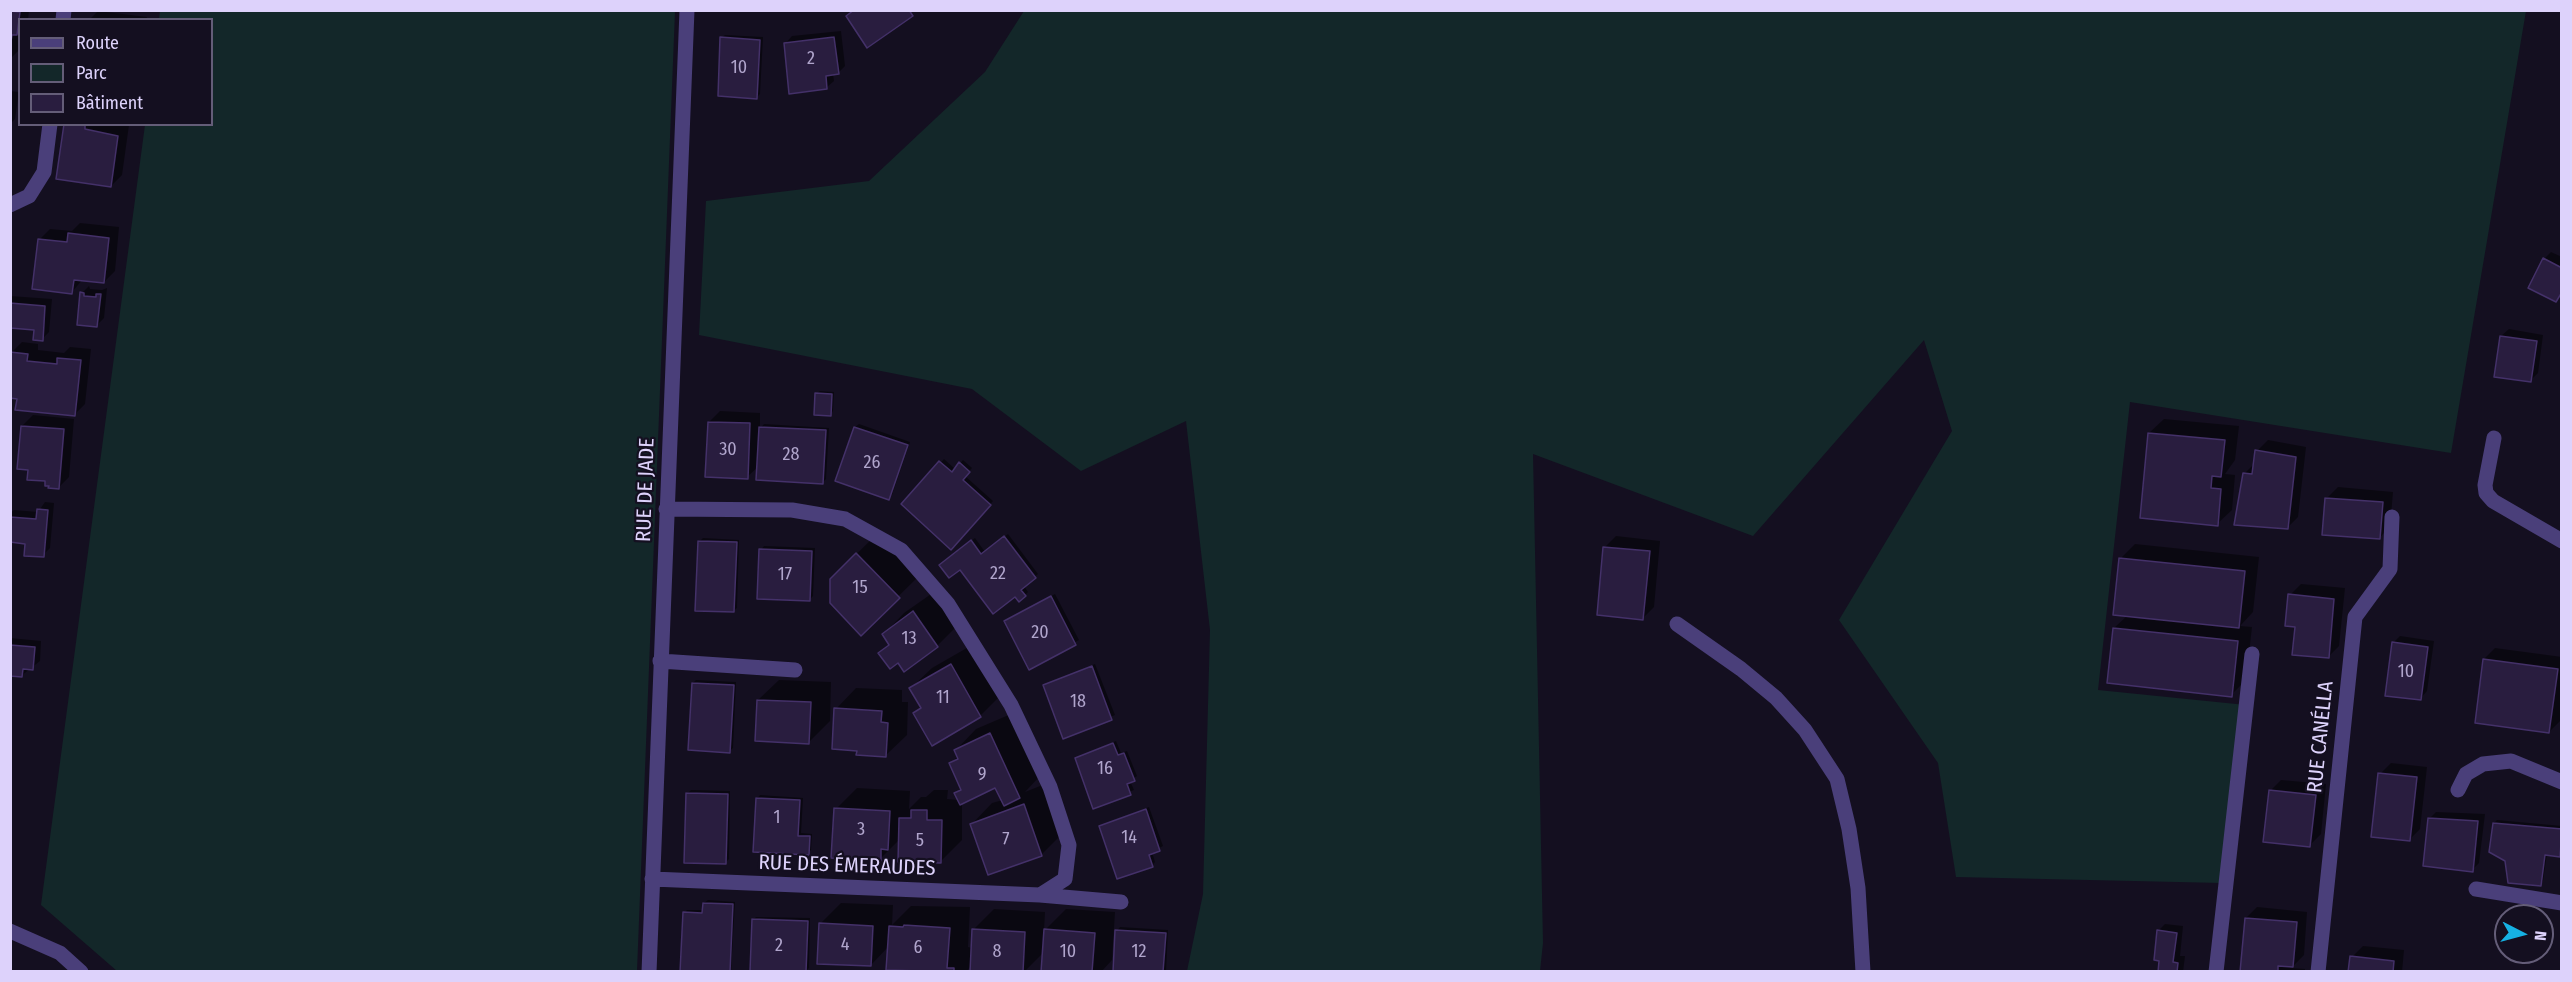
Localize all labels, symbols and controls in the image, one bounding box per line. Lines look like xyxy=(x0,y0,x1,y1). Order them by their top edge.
legend xyxy=(18,18,213,126)
text: Route xyxy=(76,32,119,54)
house number: 2 xyxy=(807,48,815,70)
house number: 10 xyxy=(731,57,747,79)
text: Parc xyxy=(76,62,107,84)
text: Bâtiment xyxy=(76,92,143,114)
street label: RUE DE JADE xyxy=(632,437,660,543)
house number: 30 xyxy=(719,439,737,461)
house number: 28 xyxy=(783,444,799,466)
house number: 26 xyxy=(864,452,880,474)
house number: 22 xyxy=(990,563,1006,585)
house number: 17 xyxy=(778,564,792,586)
house number: 15 xyxy=(852,577,868,599)
house number: 20 xyxy=(1031,622,1049,644)
house number: 13 xyxy=(901,628,917,650)
house number: 10 xyxy=(2398,661,2414,683)
street label: RUE CANÉLLA xyxy=(2303,680,2339,794)
house number: 11 xyxy=(936,687,950,709)
house number: 18 xyxy=(1070,691,1086,713)
house number: 16 xyxy=(1097,758,1113,780)
house number: 9 xyxy=(978,764,986,786)
house number: 1 xyxy=(773,807,781,829)
house number: 3 xyxy=(857,819,865,841)
house number: 14 xyxy=(1121,827,1137,849)
house number: 7 xyxy=(1002,829,1010,851)
house number: 5 xyxy=(916,830,924,852)
street label: RUE DES ÉMERAUDES xyxy=(758,850,936,882)
north arrow xyxy=(2494,904,2554,964)
text: N xyxy=(2530,930,2550,941)
house number: 4 xyxy=(841,934,849,956)
house number: 2 xyxy=(775,935,783,957)
house number: 6 xyxy=(914,937,922,959)
house number: 8 xyxy=(993,941,1001,963)
house number: 10 xyxy=(1060,941,1076,963)
house number: 12 xyxy=(1132,941,1146,963)

